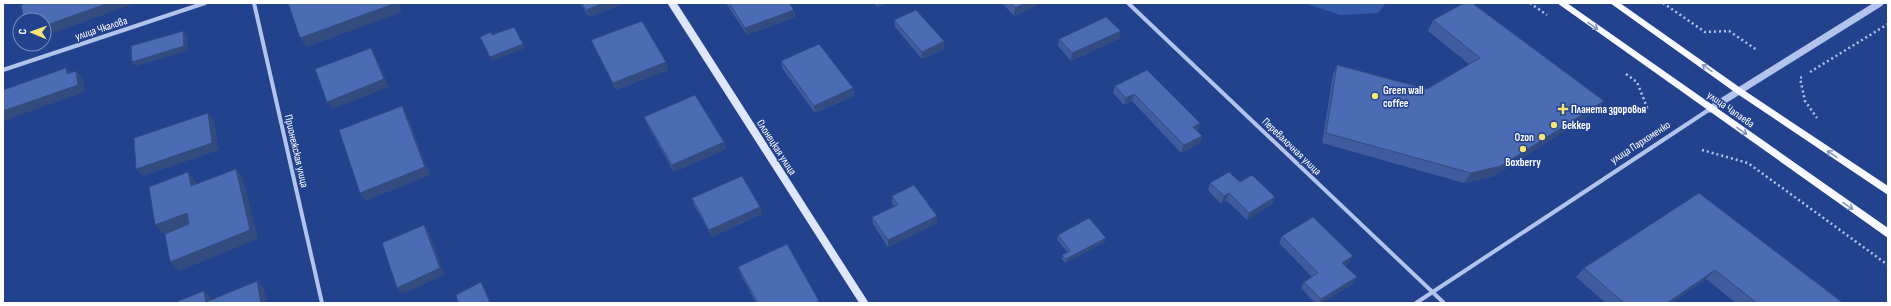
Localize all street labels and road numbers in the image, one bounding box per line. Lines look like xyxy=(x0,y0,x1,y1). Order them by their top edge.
street label: улица Чкалова xyxy=(73,14,129,43)
street label: улица Чапаева xyxy=(1704,88,1757,130)
street label: Прионежская улица xyxy=(282,113,311,189)
street label: Перевалочная улица xyxy=(1259,115,1324,178)
street label: Олонецкая улица xyxy=(754,117,799,177)
street label: улица Пархоменко xyxy=(1608,118,1673,167)

